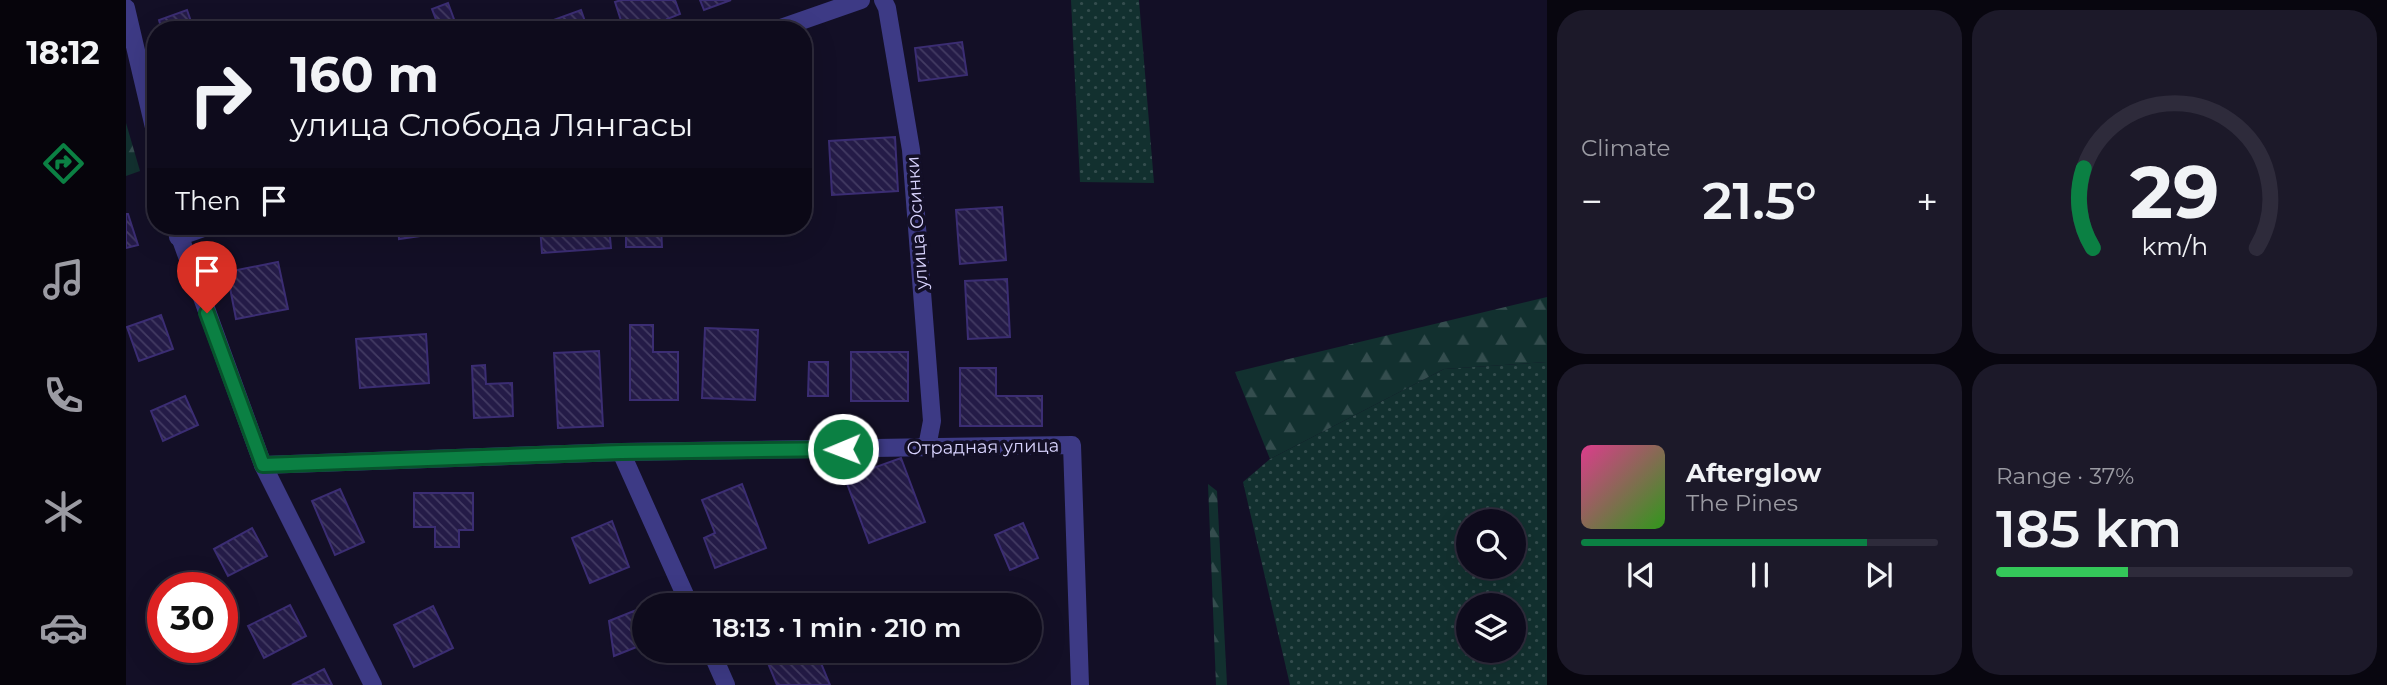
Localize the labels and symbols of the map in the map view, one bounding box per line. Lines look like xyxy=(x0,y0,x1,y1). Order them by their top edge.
street label: улица Осинки xyxy=(901,156,933,291)
pin xyxy=(177,241,237,313)
position arrow xyxy=(806,412,880,486)
street label: Отрадная улица xyxy=(907,435,1059,459)
speed limit sign: 30 xyxy=(147,572,238,663)

